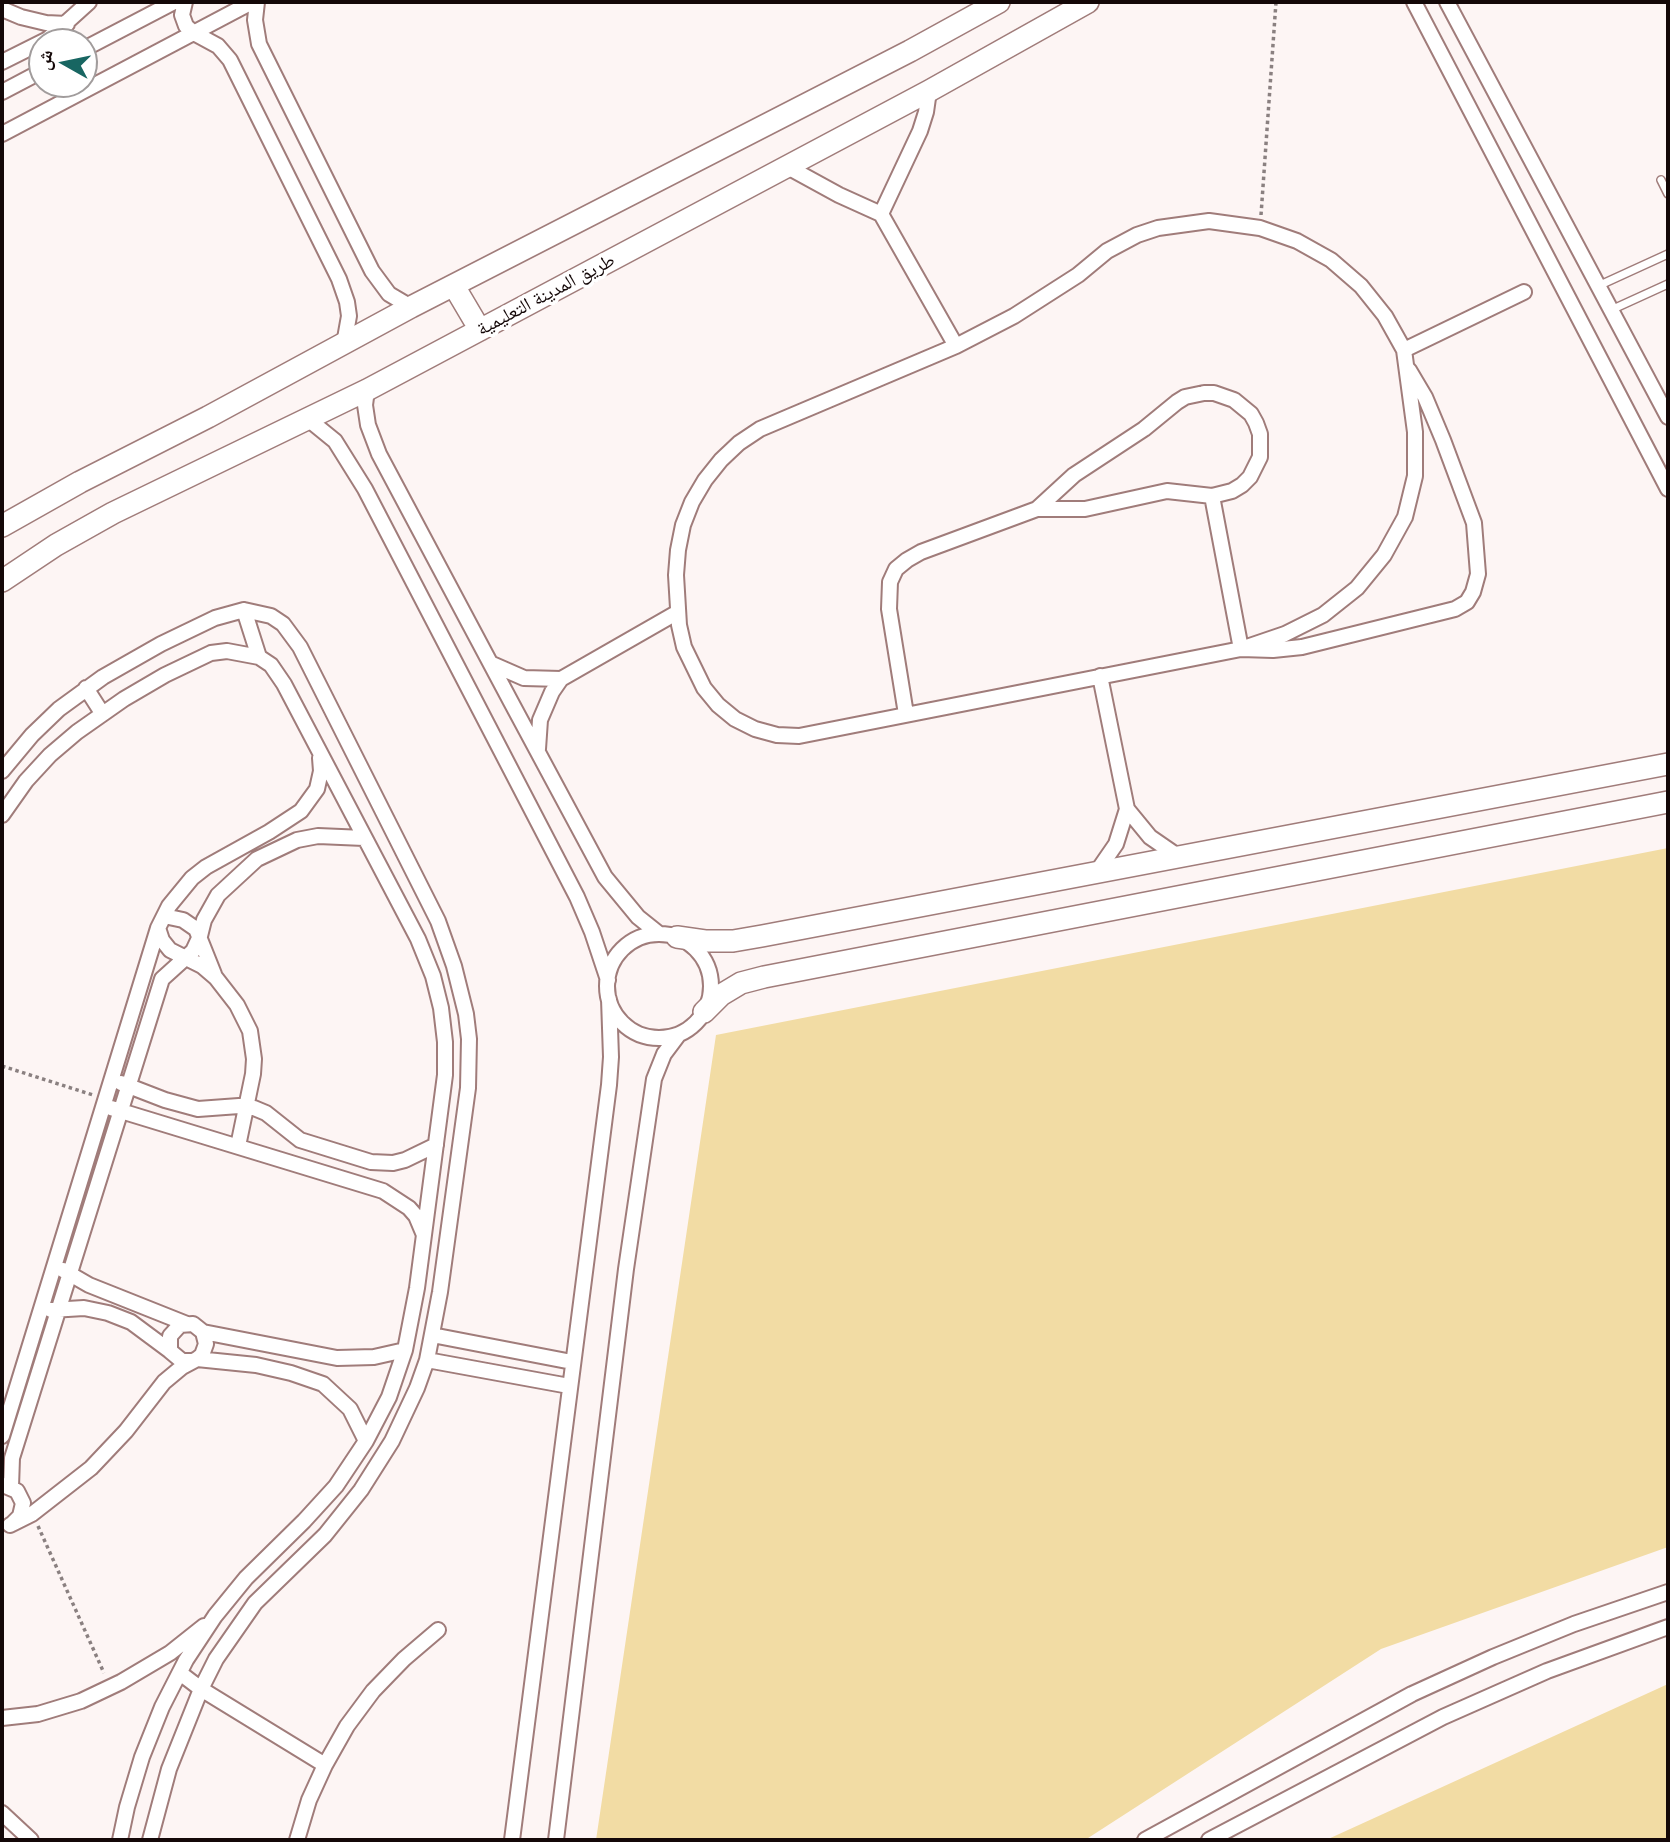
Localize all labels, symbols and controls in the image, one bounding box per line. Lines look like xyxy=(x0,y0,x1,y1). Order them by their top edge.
north arrow xyxy=(28,28,98,98)
text: ش xyxy=(30,48,59,72)
street label: طريق المدينة التعليمية xyxy=(473,249,619,341)

